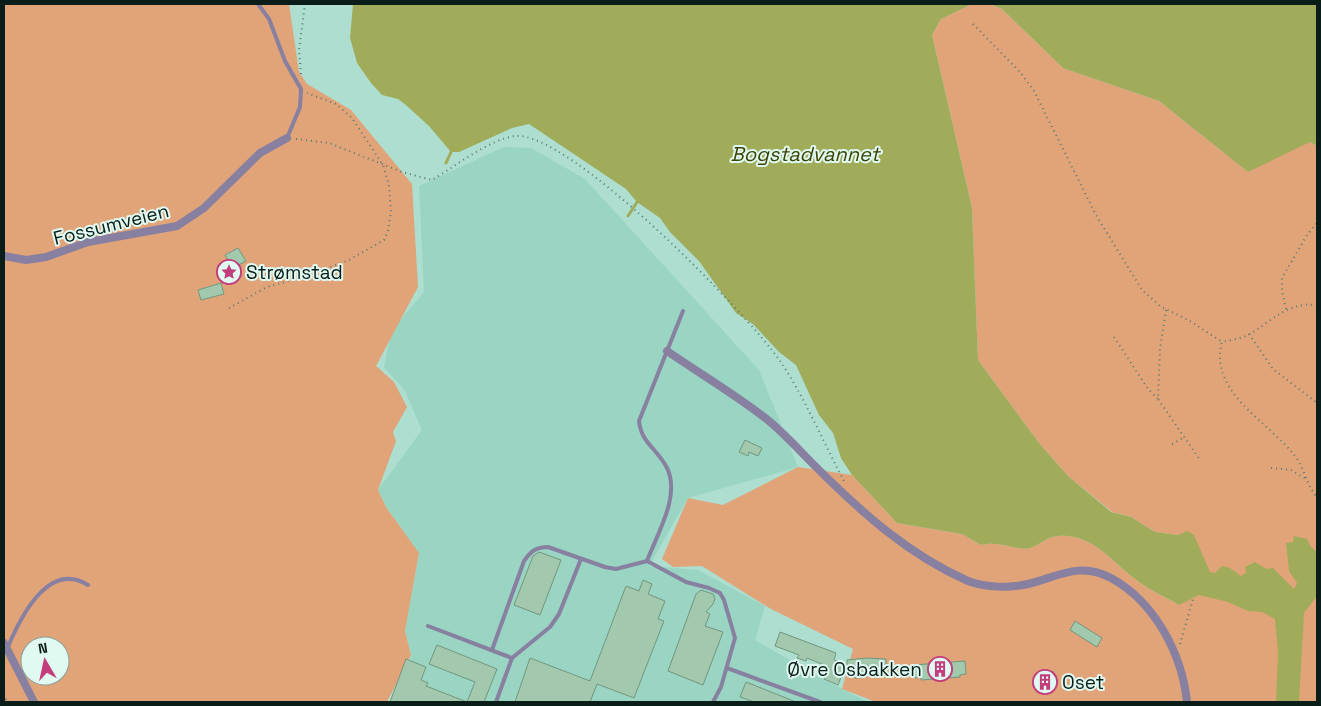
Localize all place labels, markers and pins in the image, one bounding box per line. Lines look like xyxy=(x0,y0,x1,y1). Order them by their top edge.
place icon: Strømstad xyxy=(216,259,242,285)
place label: Strømstad xyxy=(246,260,343,285)
building icon: Øvre Osbakken xyxy=(927,656,953,682)
place label: Øvre Osbakken xyxy=(787,657,922,682)
building icon: Oset xyxy=(1032,669,1058,695)
place label: Oset xyxy=(1062,670,1104,695)

